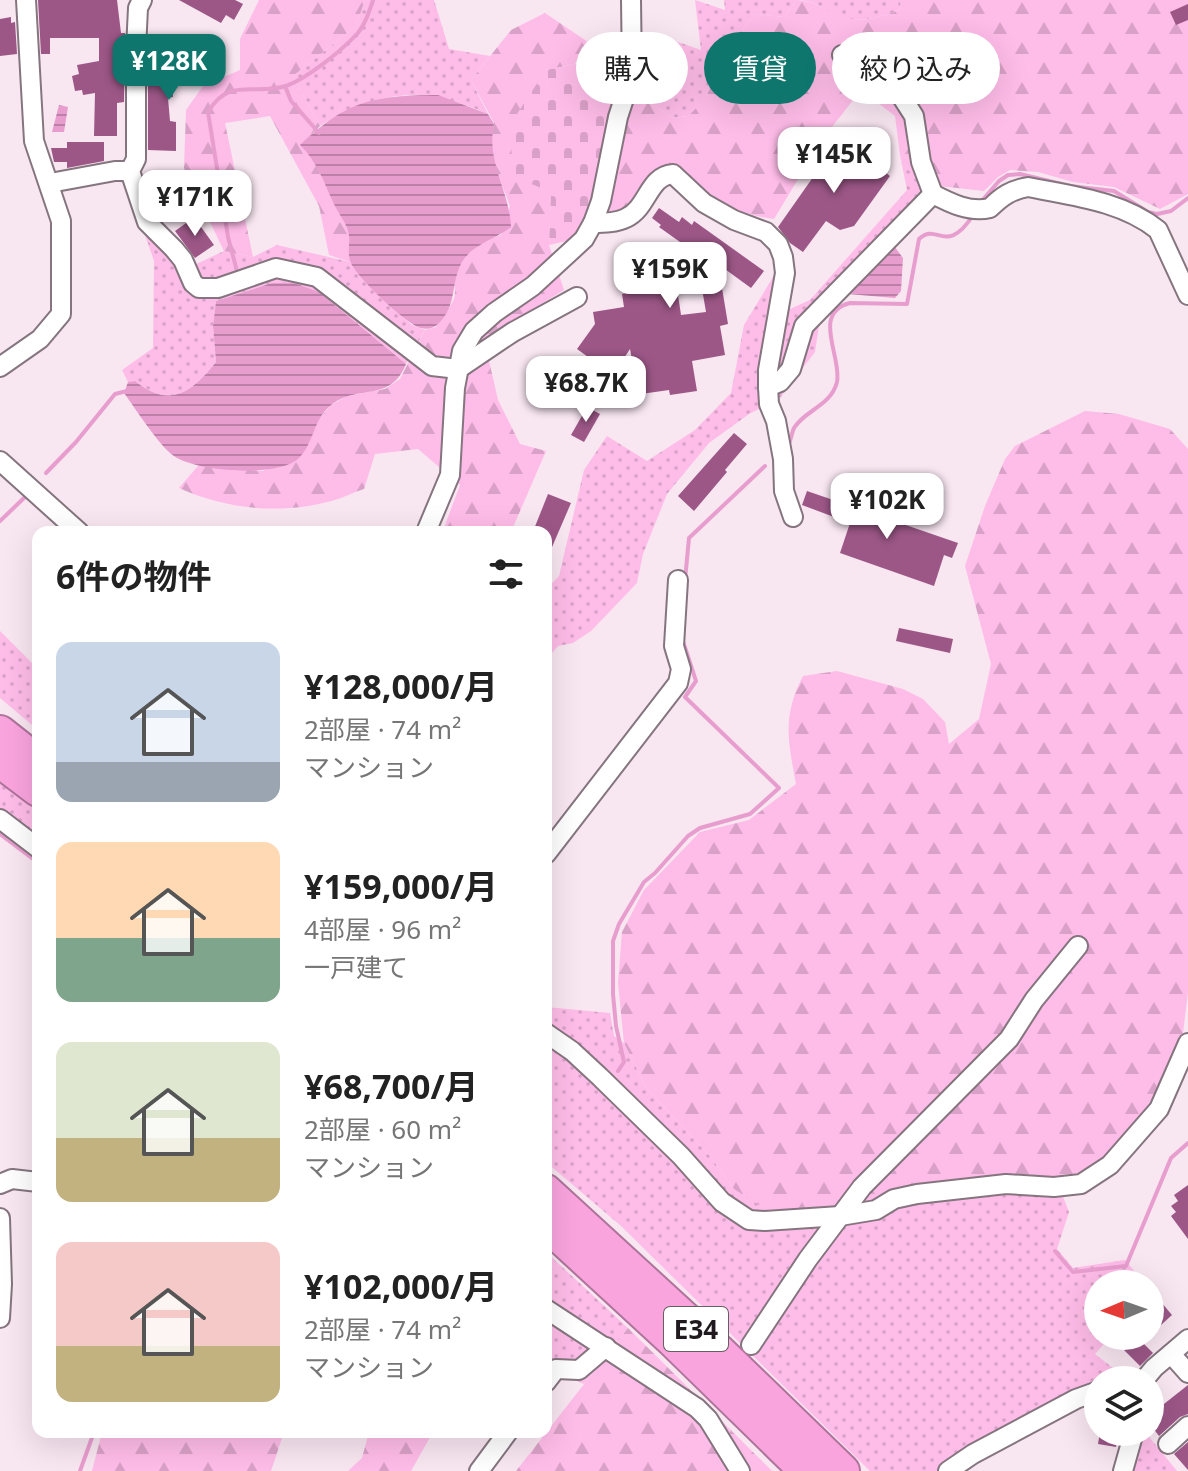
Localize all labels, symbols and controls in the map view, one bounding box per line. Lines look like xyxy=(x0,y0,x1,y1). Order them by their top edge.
chip: 購入 xyxy=(576,32,688,104)
chip: 賃貸 xyxy=(704,32,816,104)
chip: 絞り込み xyxy=(832,32,1000,104)
pin: ¥128K xyxy=(113,34,225,102)
text: ¥128K xyxy=(131,42,207,78)
pin: ¥145K xyxy=(778,127,890,195)
text: ¥145K xyxy=(796,135,872,171)
pin: ¥171K xyxy=(139,170,251,238)
text: ¥171K xyxy=(157,178,233,214)
pin: ¥159K xyxy=(614,242,726,310)
text: ¥159K xyxy=(632,250,708,286)
pin: ¥68.7K xyxy=(521,356,651,424)
text: ¥68.7K xyxy=(544,364,628,400)
pin: ¥102K xyxy=(831,473,943,541)
text: ¥102K xyxy=(849,481,925,517)
icon: filters xyxy=(484,552,528,596)
text: 6件の物件 xyxy=(56,553,211,599)
text: ¥128,000/月 xyxy=(304,663,498,709)
icon: home xyxy=(120,674,216,770)
text: 2部屋 · 74 m² xyxy=(304,711,461,747)
text: マンション xyxy=(304,749,434,785)
text: ¥159,000/月 xyxy=(304,863,498,909)
icon: home xyxy=(120,874,216,970)
text: 4部屋 · 96 m² xyxy=(304,911,461,947)
text: 一戸建て xyxy=(304,949,408,985)
text: ¥68,700/月 xyxy=(304,1063,479,1109)
icon: home xyxy=(120,1074,216,1170)
text: 2部屋 · 60 m² xyxy=(304,1111,461,1147)
text: マンション xyxy=(304,1149,434,1185)
text: ¥102,000/月 xyxy=(304,1263,498,1309)
north arrow xyxy=(1084,1270,1164,1350)
map controls xyxy=(1084,1270,1164,1446)
icon: home xyxy=(120,1274,216,1370)
road number: E34 xyxy=(664,1307,728,1351)
text: 2部屋 · 74 m² xyxy=(304,1311,461,1347)
text: マンション xyxy=(304,1349,434,1385)
button: layers xyxy=(1084,1366,1164,1446)

